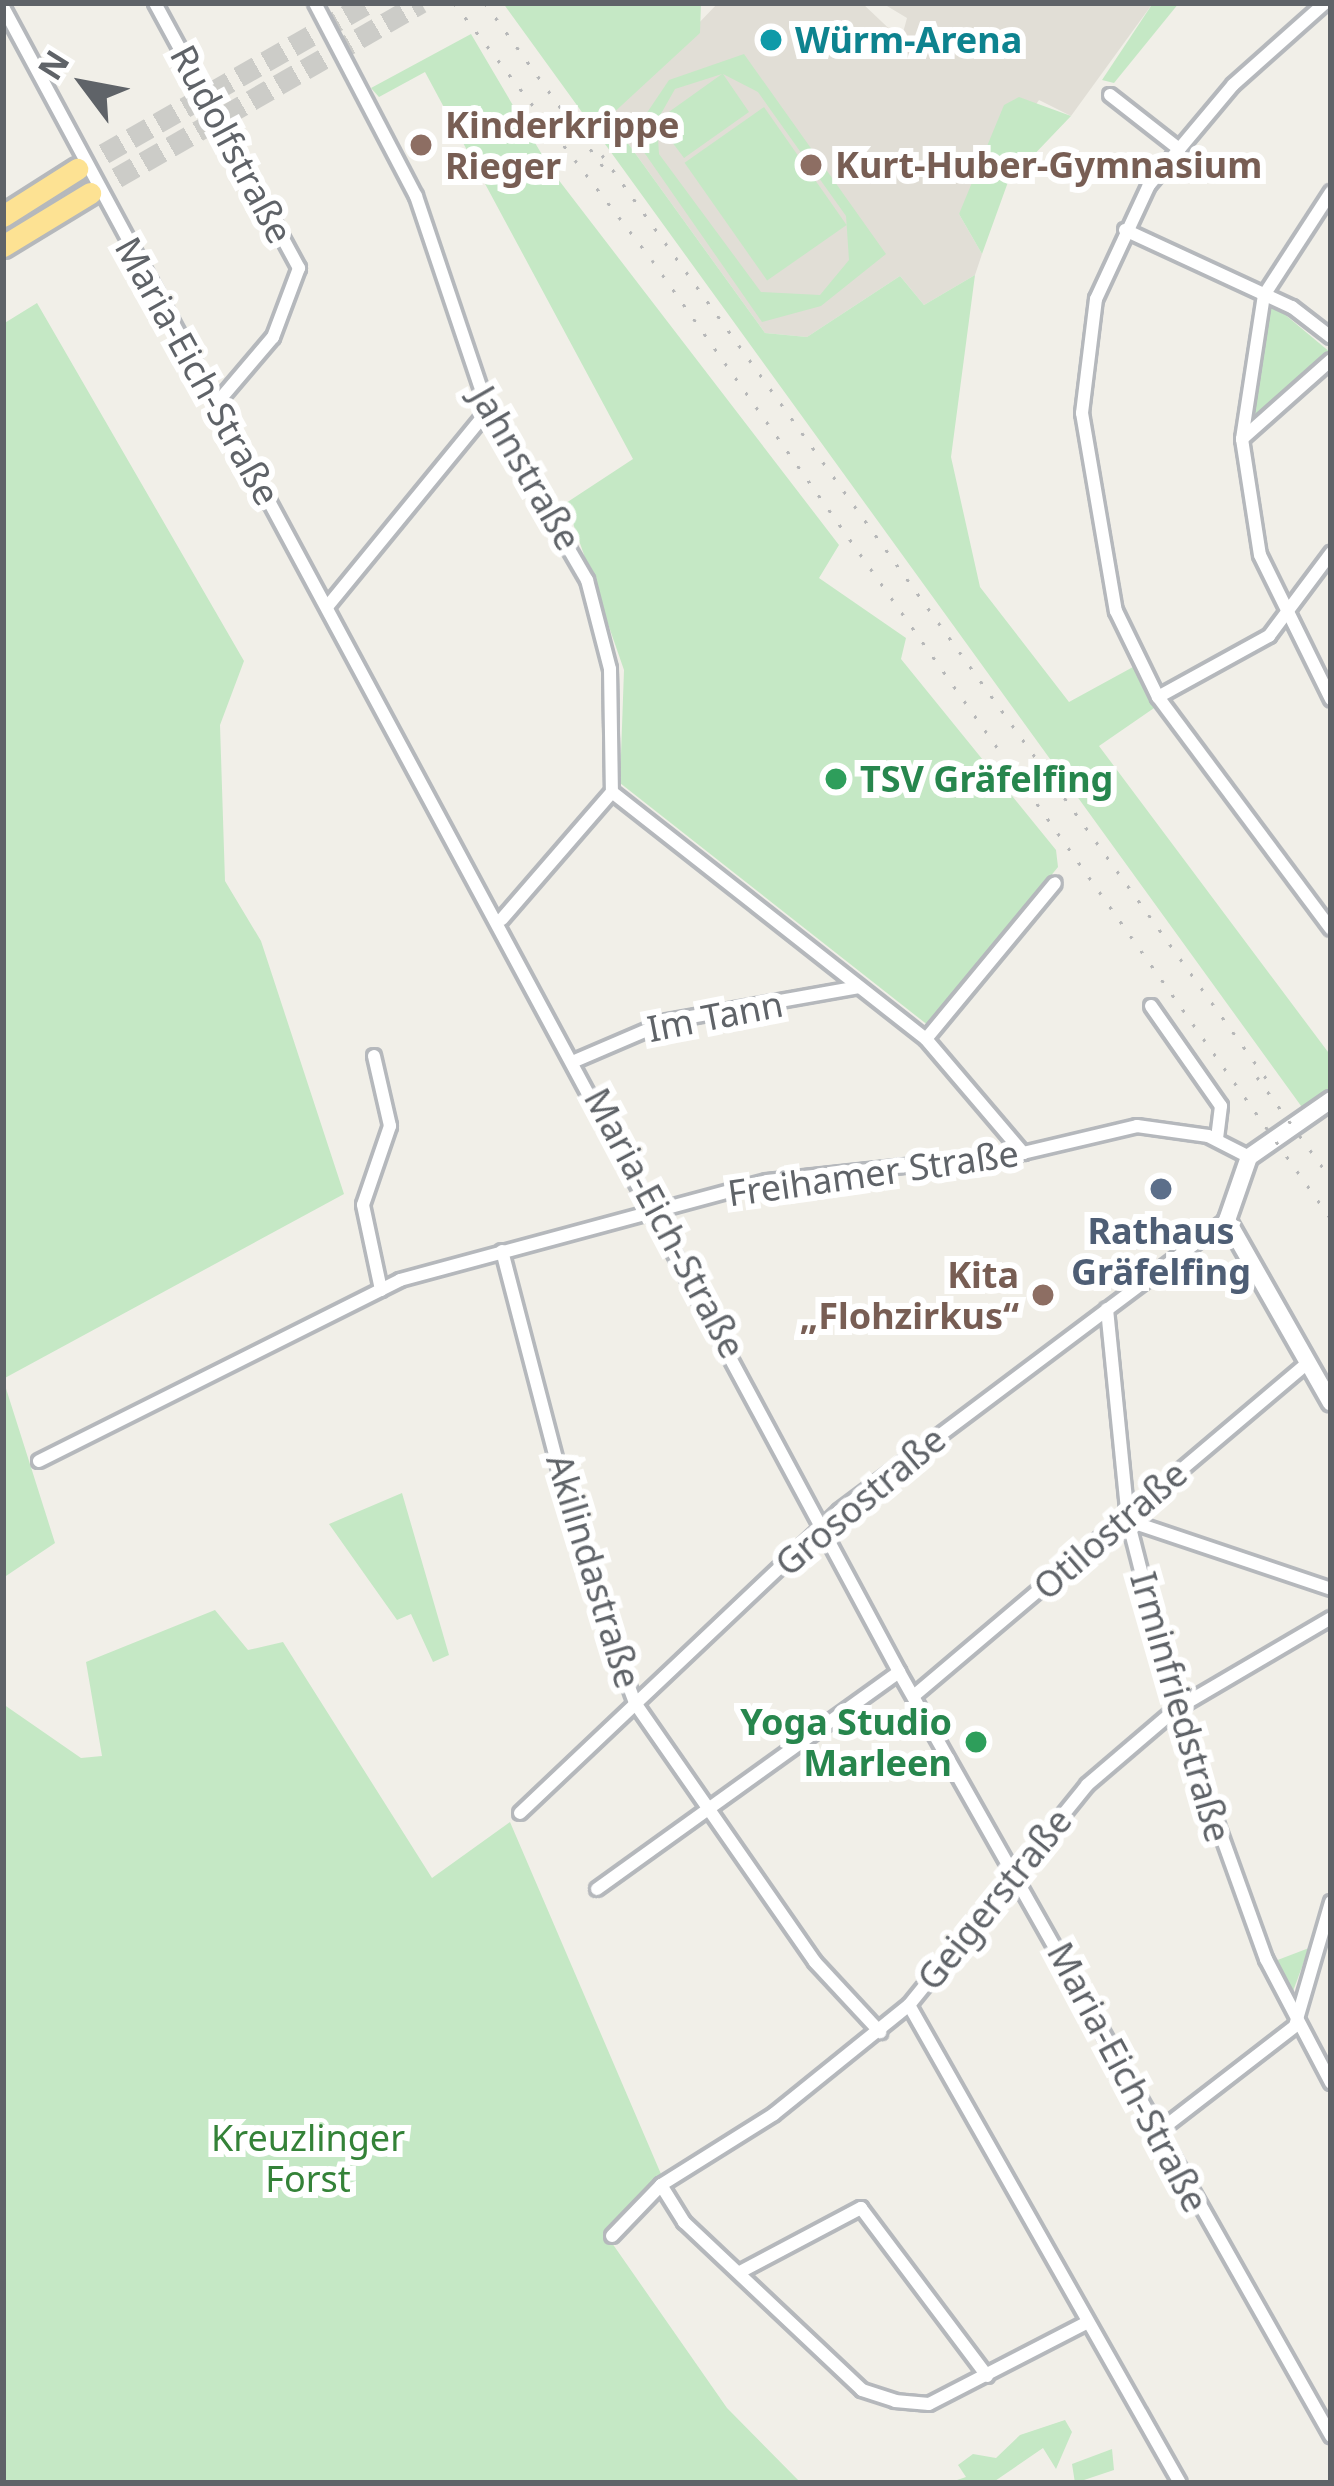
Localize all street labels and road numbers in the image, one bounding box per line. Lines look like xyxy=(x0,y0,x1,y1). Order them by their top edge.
street label: Rudolfstraße xyxy=(162,38,302,250)
street label: Maria-Eich-Straße xyxy=(107,230,289,512)
street label: Jahnstraße xyxy=(462,378,590,558)
street label: Im Tann xyxy=(644,982,786,1050)
street label: Maria-Eich-Straße xyxy=(576,1081,754,1365)
street label: Freihamer Straße xyxy=(725,1131,1021,1215)
street label: Grosostraße xyxy=(766,1417,954,1585)
street label: Akilindastraße xyxy=(538,1449,650,1693)
street label: Otilostraße xyxy=(1024,1452,1196,1608)
street label: Irminfriedstraße xyxy=(1122,1567,1240,1847)
street label: Geigerstraße xyxy=(908,1800,1080,1998)
street label: Maria-Eich-Straße xyxy=(1039,1935,1217,2219)

